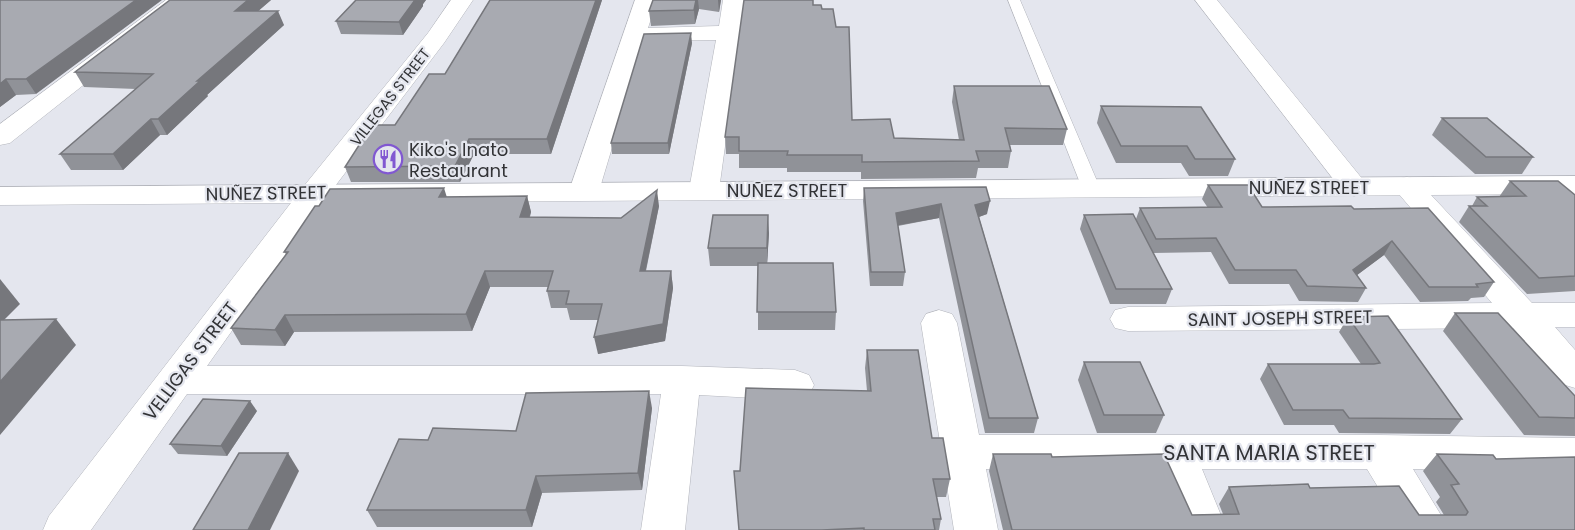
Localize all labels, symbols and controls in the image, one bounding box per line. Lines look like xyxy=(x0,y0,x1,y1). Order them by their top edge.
street label: VILLEGAS STREET xyxy=(345,44,435,150)
place label: Kiko's Inato Restaurant xyxy=(409,137,508,183)
restaurant icon: Kiko's Inato Restaurant xyxy=(372,143,404,175)
street label: NUÑEZ STREET xyxy=(1249,175,1370,200)
street label: NUÑEZ STREET xyxy=(727,178,848,203)
street label: NUÑEZ STREET xyxy=(205,179,327,207)
street label: VELLIGAS STREET xyxy=(137,296,243,425)
street label: SAINT JOSEPH STREET xyxy=(1187,304,1373,332)
street label: SANTA MARIA STREET xyxy=(1163,438,1375,467)

